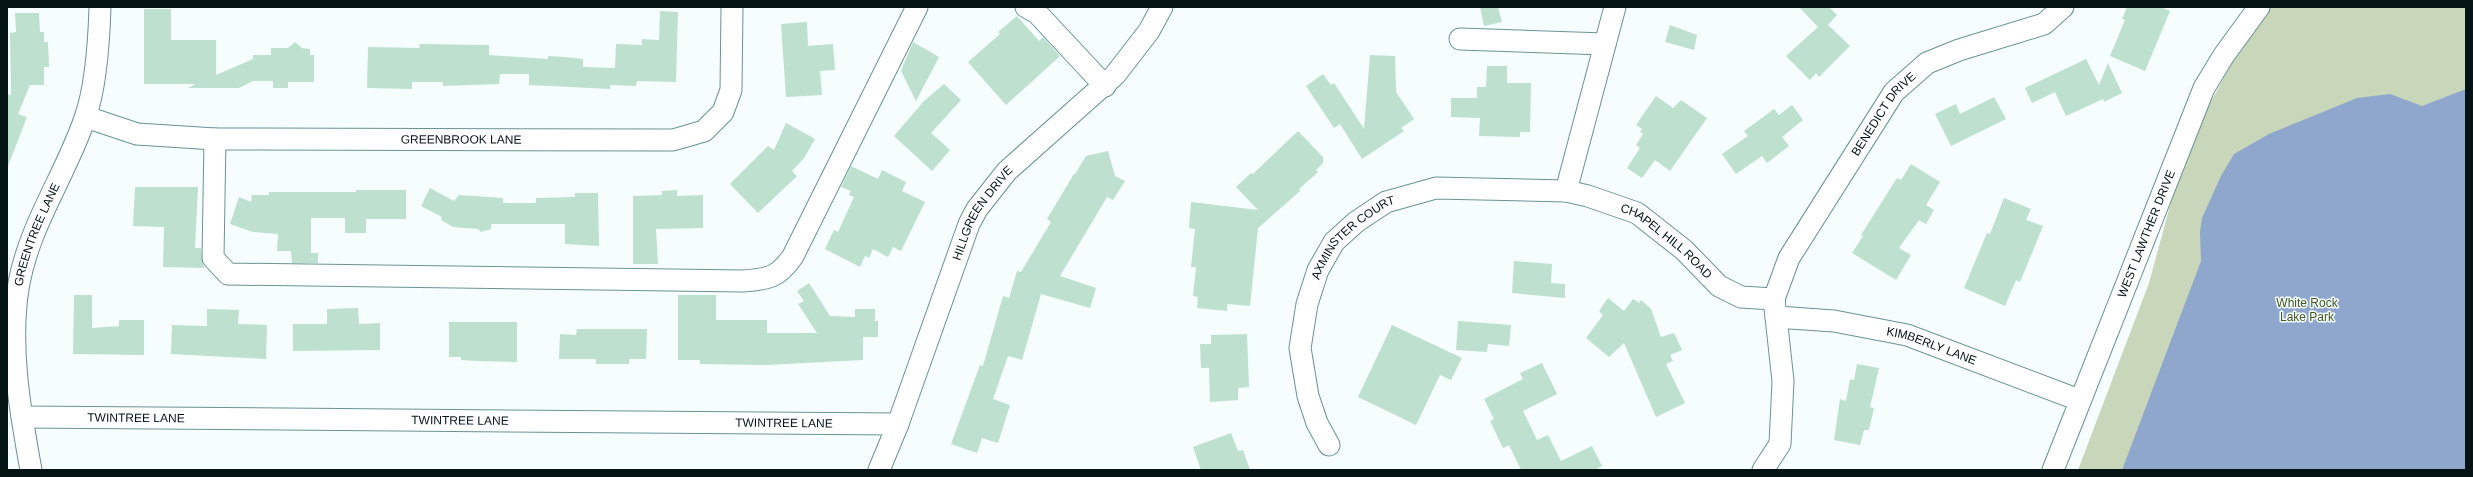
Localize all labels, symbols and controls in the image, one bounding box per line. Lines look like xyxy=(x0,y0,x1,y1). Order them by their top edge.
street label: BENEDICT DRIVE xyxy=(1849,69,1919,158)
street label: GREENBROOK LANE xyxy=(401,132,522,147)
street label: HILLGREEN DRIVE xyxy=(950,163,1015,262)
street label: WEST LAWTHER DRIVE xyxy=(2115,168,2178,300)
street label: GREENTREE LANE xyxy=(12,181,63,287)
street label: AXMINSTER COURT xyxy=(1308,193,1397,281)
street label: CHAPEL HILL ROAD xyxy=(1619,201,1715,282)
park label: White Rock Lake Park xyxy=(2276,296,2339,324)
street label: KIMBERLY LANE xyxy=(1885,324,1978,368)
street label: TWINTREE LANE xyxy=(87,411,185,425)
street label: TWINTREE LANE xyxy=(411,413,509,428)
street label: TWINTREE LANE xyxy=(735,416,833,430)

